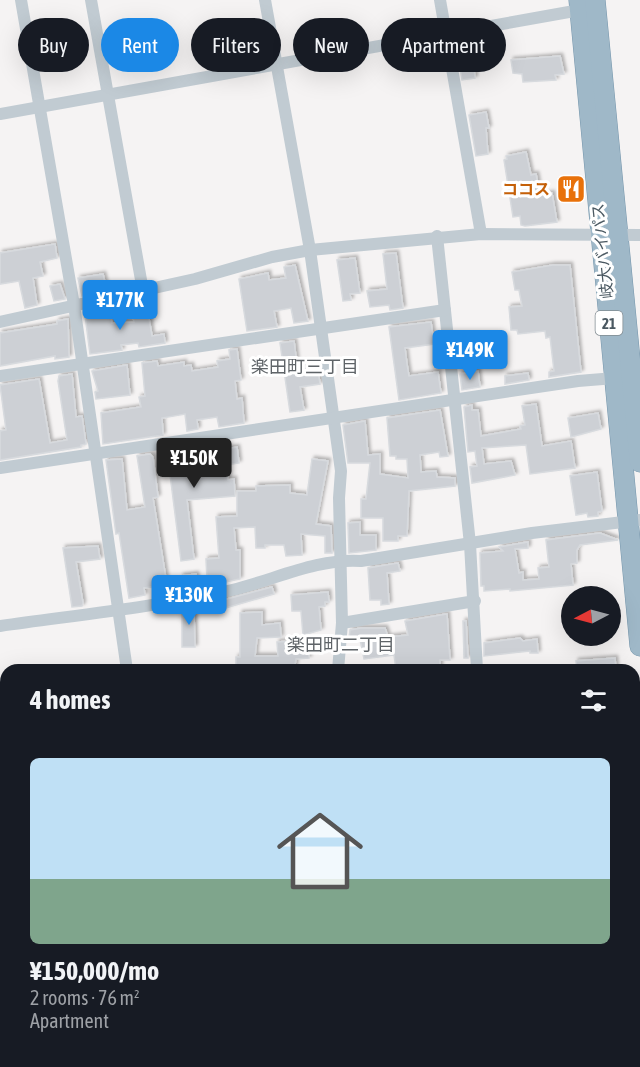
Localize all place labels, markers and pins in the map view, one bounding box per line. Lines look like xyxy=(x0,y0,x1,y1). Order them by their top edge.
restaurant icon: ココス xyxy=(555,173,587,205)
place label: ココス xyxy=(502,180,550,198)
pin: ¥177K xyxy=(78,280,162,331)
pin: ¥149K xyxy=(428,330,512,381)
pin: ¥150K xyxy=(152,438,236,489)
pin: ¥130K xyxy=(147,575,231,626)

